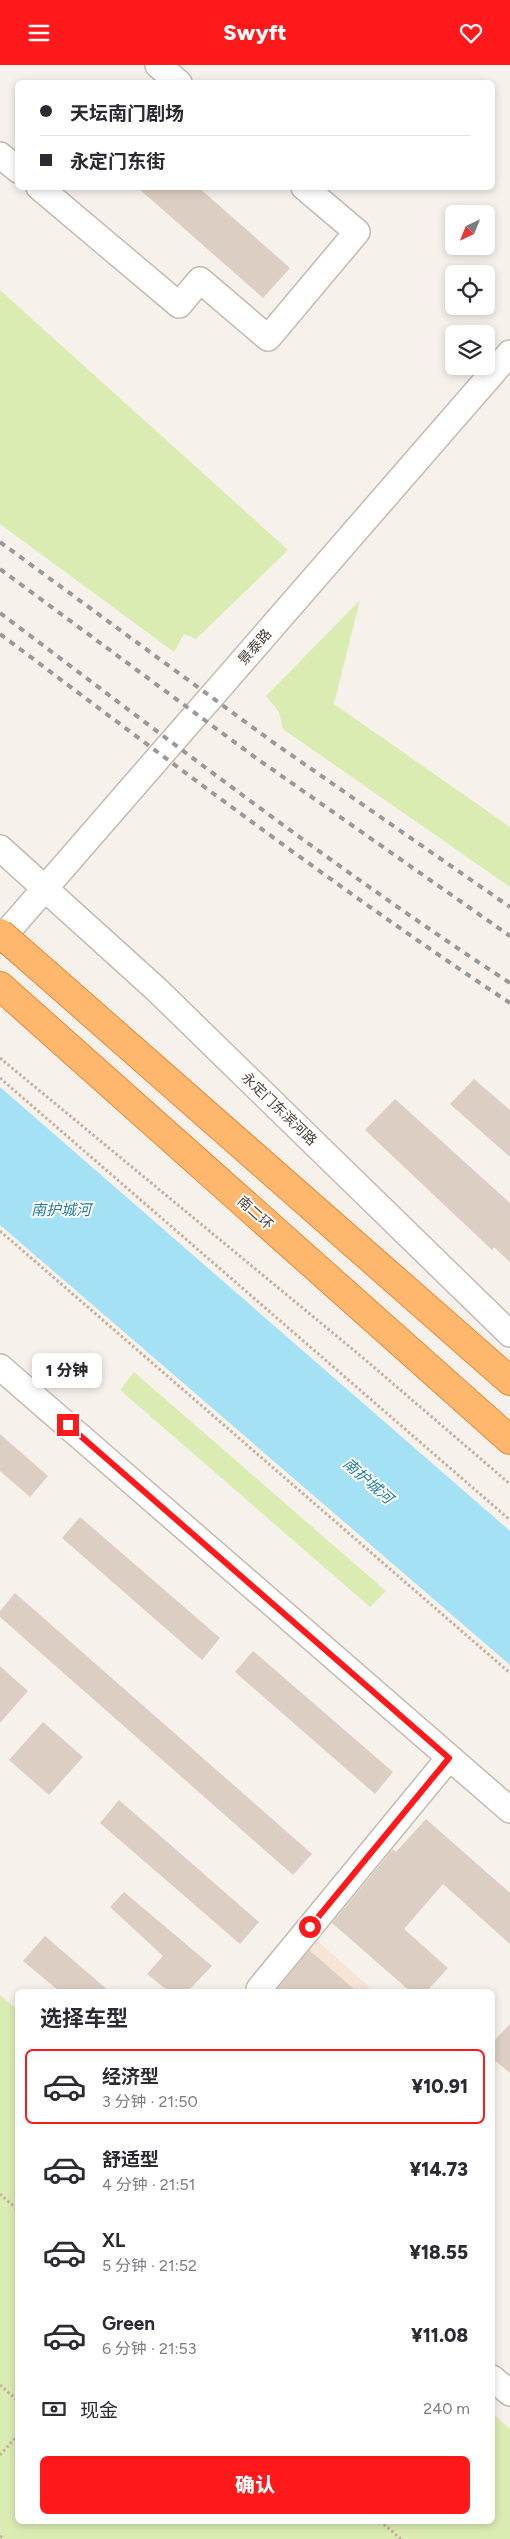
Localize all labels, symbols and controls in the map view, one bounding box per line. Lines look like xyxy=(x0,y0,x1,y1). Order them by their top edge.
icon: menu xyxy=(25,19,53,47)
text: Swyft xyxy=(223,19,287,46)
icon: heart xyxy=(457,19,485,47)
text: 天坛南门剧场 xyxy=(70,102,184,125)
text: 永定门东街 xyxy=(70,150,165,173)
north arrow xyxy=(445,205,495,255)
map controls xyxy=(445,205,495,375)
button: locate xyxy=(445,265,495,315)
button: layers xyxy=(445,325,495,375)
street label: 景泰路 xyxy=(235,626,275,668)
street label: 永定门东滨河路 xyxy=(238,1069,320,1149)
street label: 南二环 xyxy=(234,1193,276,1233)
water label: 南护城河 xyxy=(31,1201,94,1219)
callout: 1 分钟 xyxy=(33,1353,103,1387)
text: 1 分钟 xyxy=(46,1361,88,1380)
route end xyxy=(57,1414,79,1436)
water label: 南护城河 xyxy=(339,1455,399,1509)
route start xyxy=(299,1916,321,1938)
text: 选择车型 xyxy=(40,2005,128,2032)
icon: car xyxy=(42,2064,87,2109)
text: 经济型 xyxy=(102,2065,159,2088)
text: ¥10.91 xyxy=(411,2075,468,2098)
text: 3 分钟 · 21:50 xyxy=(102,2092,198,2111)
icon: car xyxy=(42,2147,87,2192)
text: 舒适型 xyxy=(102,2148,159,2171)
text: ¥14.73 xyxy=(410,2158,468,2181)
text: 4 分钟 · 21:51 xyxy=(102,2175,195,2194)
text: XL xyxy=(102,2229,125,2252)
icon: car xyxy=(42,2230,87,2275)
text: ¥18.55 xyxy=(409,2241,468,2264)
text: 5 分钟 · 21:52 xyxy=(102,2256,197,2275)
text: Green xyxy=(102,2312,155,2335)
icon: car xyxy=(42,2313,87,2358)
text: ¥11.08 xyxy=(411,2324,468,2347)
text: 6 分钟 · 21:53 xyxy=(102,2339,196,2358)
icon: cash xyxy=(40,2395,68,2423)
text: 现金 xyxy=(80,2399,118,2422)
text: 240 m xyxy=(423,2399,470,2418)
button: 确认 xyxy=(40,2456,470,2514)

